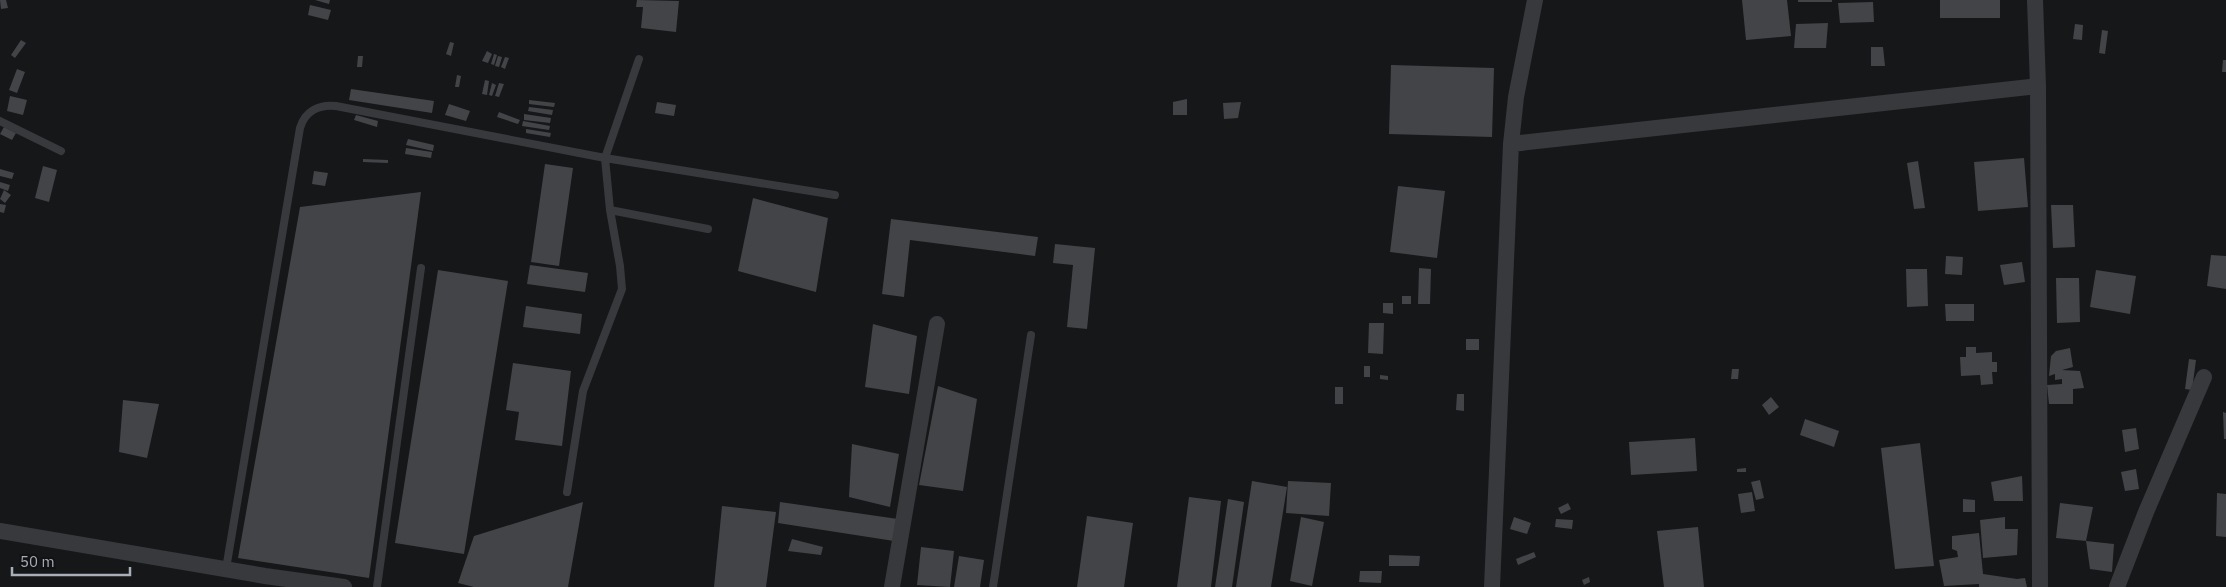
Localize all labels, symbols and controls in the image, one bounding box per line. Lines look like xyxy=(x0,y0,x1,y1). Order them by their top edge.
scale bar xyxy=(12,544,130,576)
text: 50 m xyxy=(20,552,55,571)

